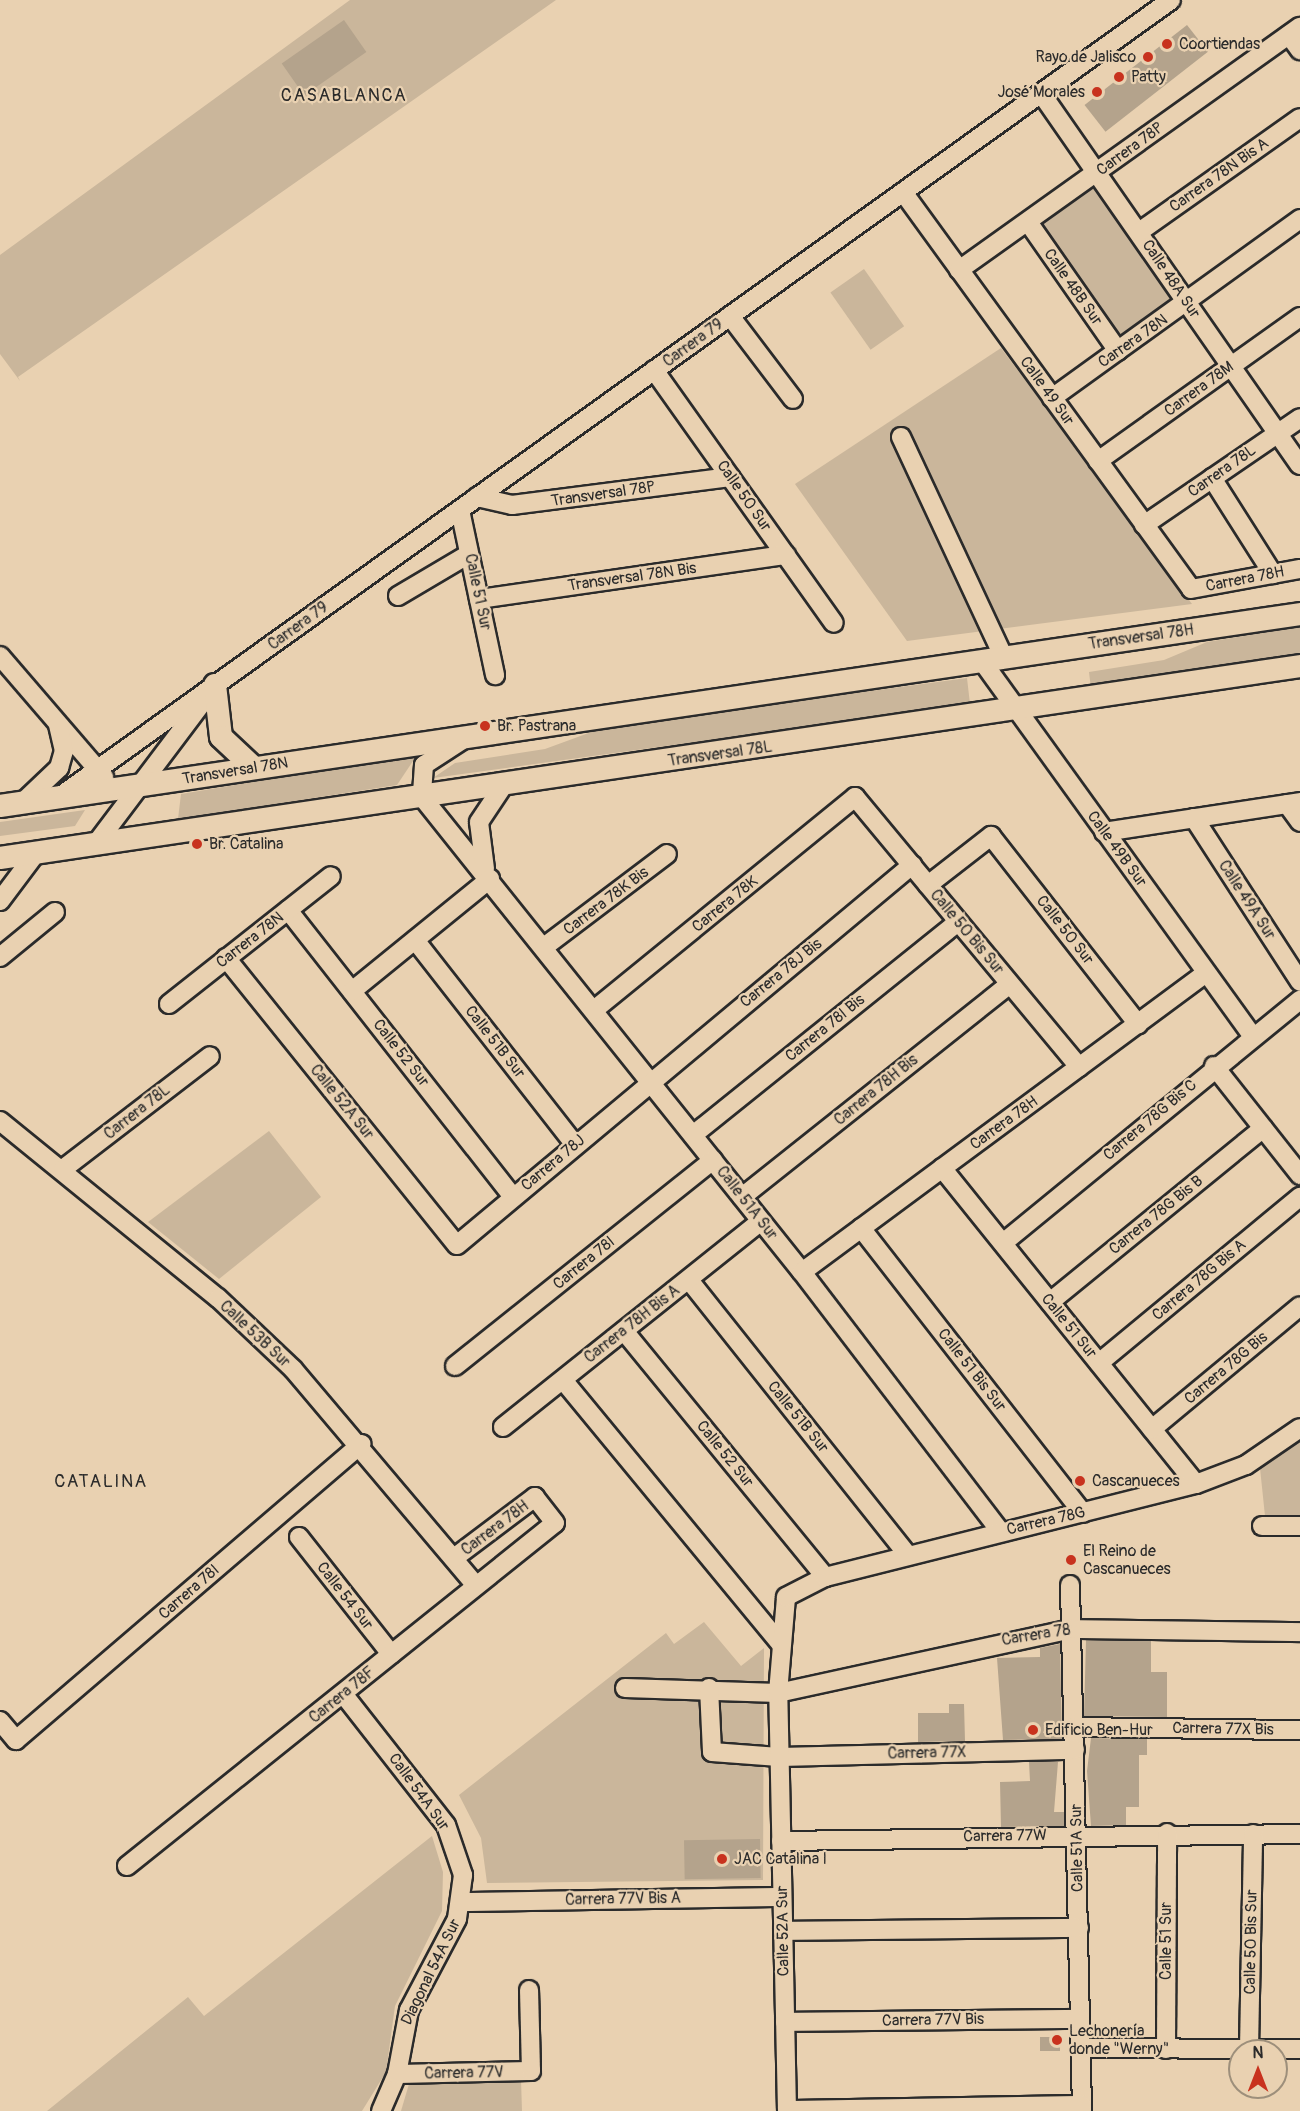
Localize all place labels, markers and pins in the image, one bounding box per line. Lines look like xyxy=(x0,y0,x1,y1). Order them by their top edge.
place label: Coortiendas xyxy=(1179,34,1260,54)
marker: Coortiendas xyxy=(1160,37,1174,51)
place label: Rayo de Jalisco xyxy=(1035,47,1136,67)
marker: Rayo de Jalisco xyxy=(1141,50,1155,64)
place label: Patty xyxy=(1131,67,1166,87)
marker: Patty xyxy=(1112,70,1126,84)
place label: José Morales xyxy=(997,82,1085,102)
marker: José Morales xyxy=(1090,85,1104,99)
place label: Br. Pastrana xyxy=(497,716,576,736)
marker: Br. Pastrana xyxy=(478,719,492,733)
place label: Br. Catalina xyxy=(209,834,283,854)
marker: Br. Catalina xyxy=(190,837,204,851)
place label: Cascanueces xyxy=(1092,1471,1180,1491)
marker: Cascanueces xyxy=(1073,1474,1087,1488)
place label: El Reino de Cascanueces xyxy=(1083,1541,1171,1579)
marker: El Reino de Cascanueces xyxy=(1064,1553,1078,1567)
place label: Edificio Ben-Hur xyxy=(1045,1720,1153,1740)
marker: Edificio Ben-Hur xyxy=(1026,1723,1040,1737)
place label: JAC Catalina I xyxy=(734,1849,827,1869)
marker: JAC Catalina I xyxy=(715,1852,729,1866)
place label: Lechonería donde "Werny" xyxy=(1069,2021,1169,2059)
marker: Lechonería donde "Werny" xyxy=(1050,2033,1064,2047)

